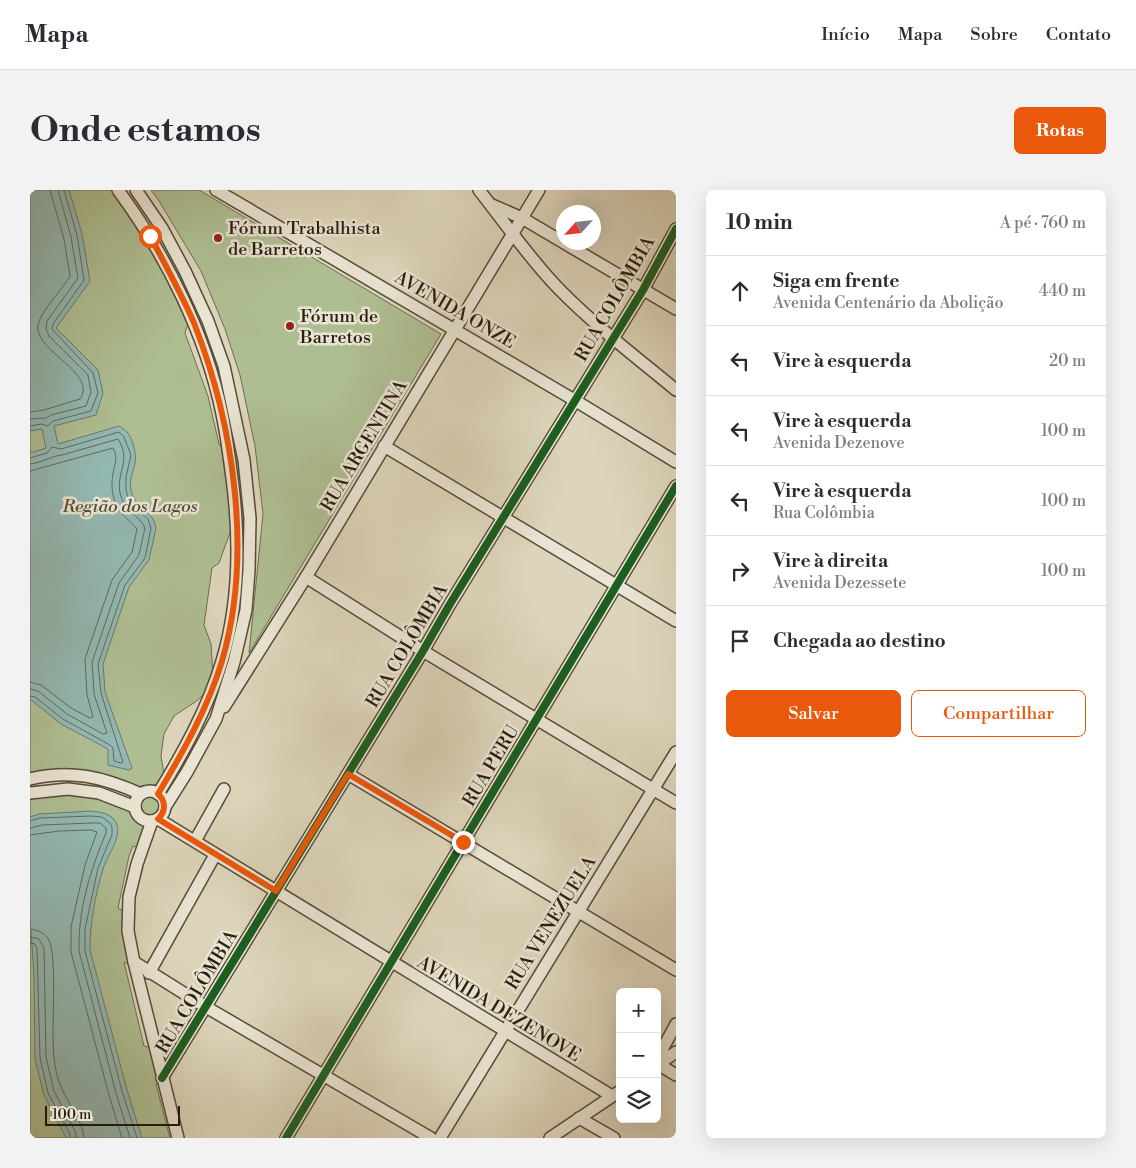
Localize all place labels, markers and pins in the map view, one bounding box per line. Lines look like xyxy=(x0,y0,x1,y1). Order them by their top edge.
place label: Fórum Trabalhista de Barretos xyxy=(228,217,381,261)
marker: Fórum Trabalhista de Barretos xyxy=(212,232,224,244)
place label: Fórum de Barretos xyxy=(299,305,378,349)
marker: Fórum de Barretos xyxy=(284,320,296,332)

